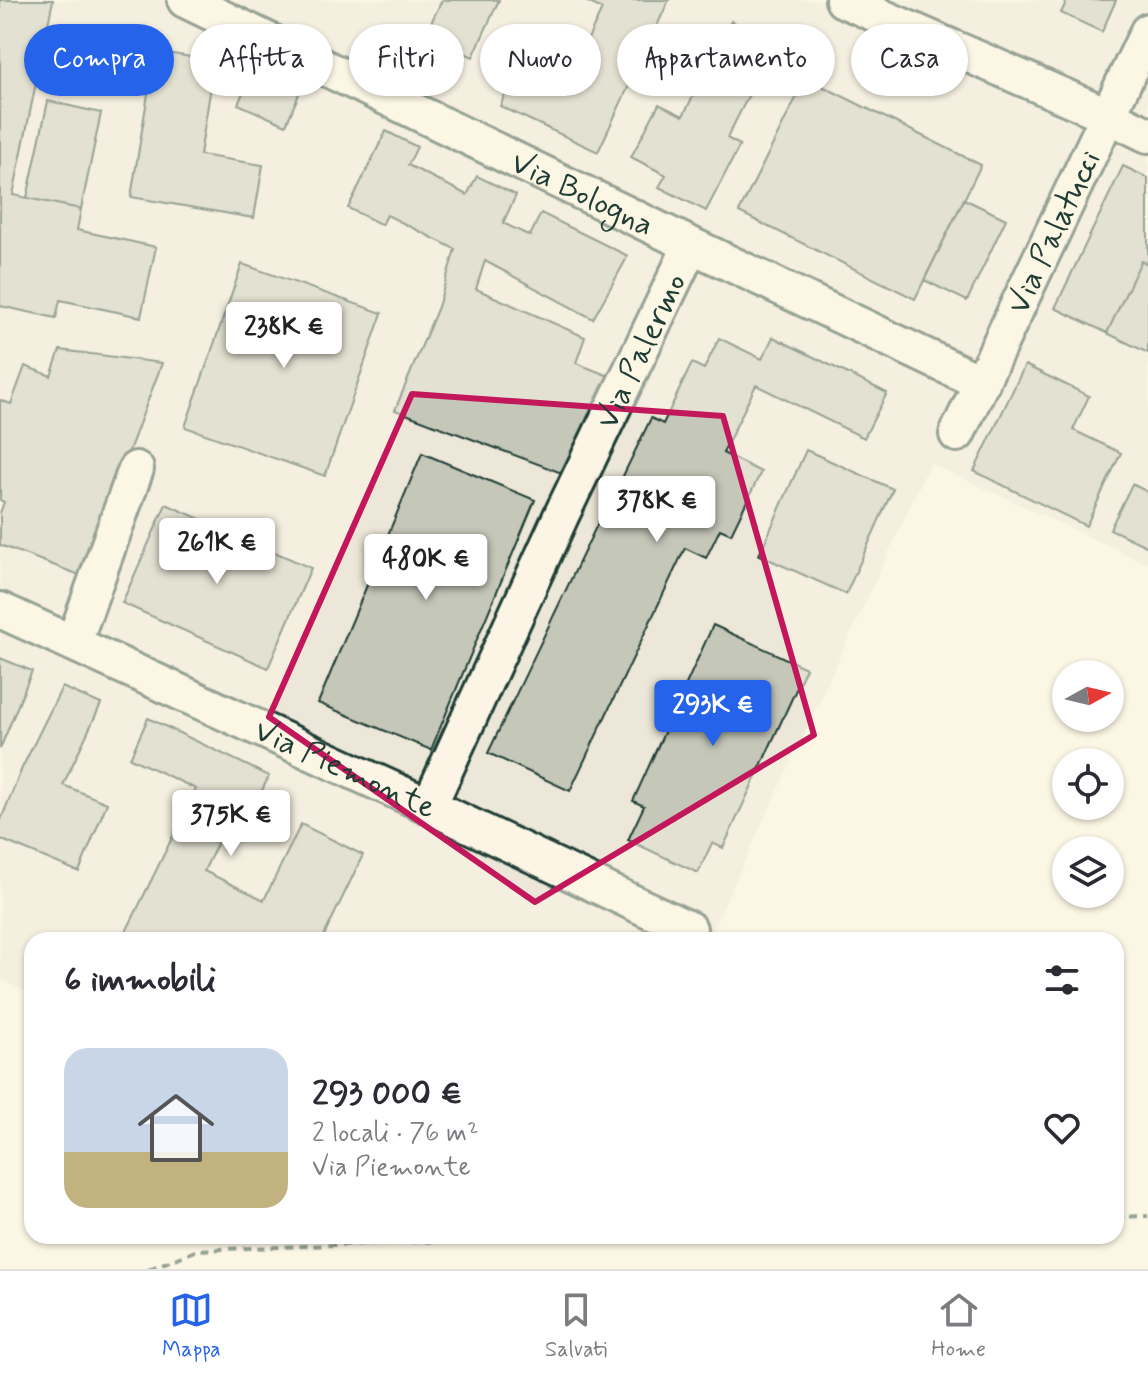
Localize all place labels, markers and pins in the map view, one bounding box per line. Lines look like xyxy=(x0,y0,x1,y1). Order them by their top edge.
pin: 238K € xyxy=(219,302,349,370)
pin: 378K € xyxy=(592,476,722,544)
pin: 261K € xyxy=(152,518,282,586)
pin: 480K € xyxy=(361,534,491,602)
pin: 293K € xyxy=(648,680,778,748)
pin: 375K € xyxy=(166,790,296,858)

